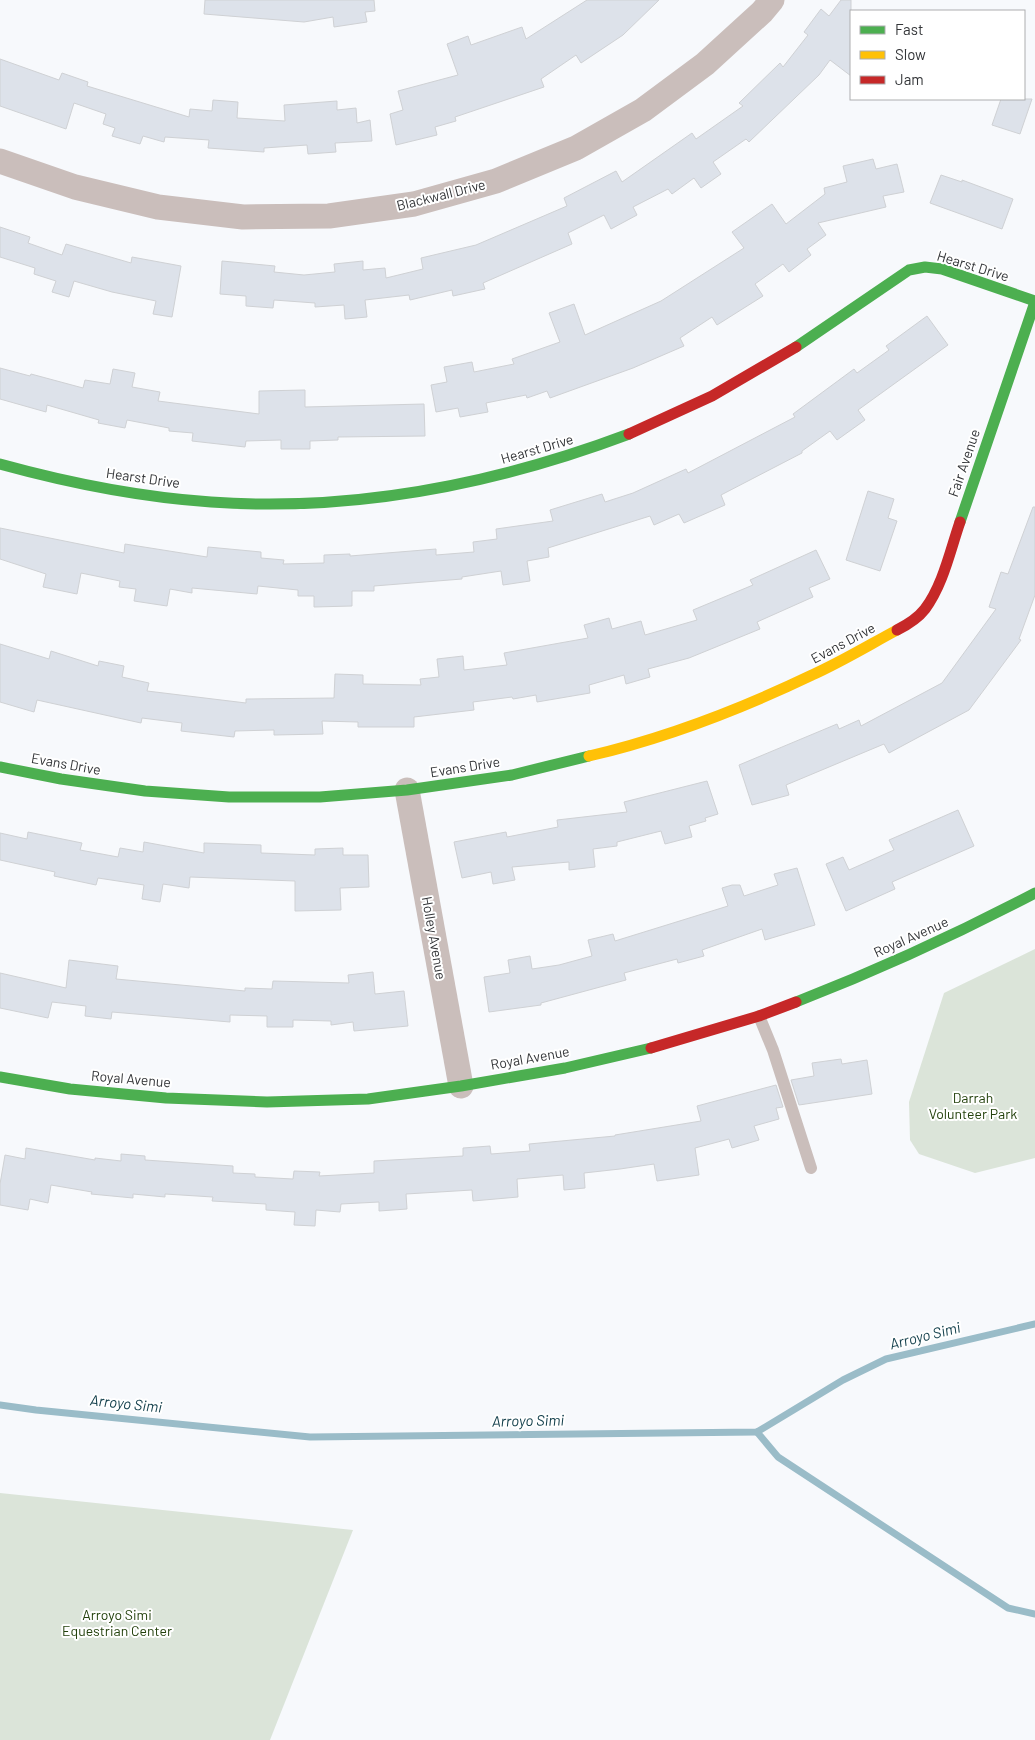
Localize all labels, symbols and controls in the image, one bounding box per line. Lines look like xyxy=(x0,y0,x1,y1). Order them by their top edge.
legend xyxy=(850,10,1025,100)
text: Fast xyxy=(895,20,923,38)
text: Slow xyxy=(895,45,926,63)
text: Jam xyxy=(895,70,924,88)
street label: Blackwall Drive xyxy=(395,175,487,214)
street label: Hearst Drive xyxy=(935,246,1011,285)
street label: Fair Avenue xyxy=(944,427,983,499)
street label: Hearst Drive xyxy=(499,430,575,467)
street label: Hearst Drive xyxy=(105,464,181,491)
street label: Evans Drive xyxy=(808,619,878,667)
street label: Evans Drive xyxy=(30,749,102,778)
street label: Evans Drive xyxy=(429,753,501,780)
street label: Holley Avenue xyxy=(419,895,450,981)
street label: Royal Avenue xyxy=(871,913,951,961)
street label: Royal Avenue xyxy=(489,1042,571,1073)
street label: Royal Avenue xyxy=(91,1067,172,1090)
park label: Darrah Volunteer Park xyxy=(929,1089,1017,1122)
water label: Arroyo Simi xyxy=(888,1317,962,1353)
water label: Arroyo Simi xyxy=(89,1390,163,1416)
water label: Arroyo Simi xyxy=(492,1410,565,1430)
park label: Arroyo Simi Equestrian Center xyxy=(62,1606,172,1639)

